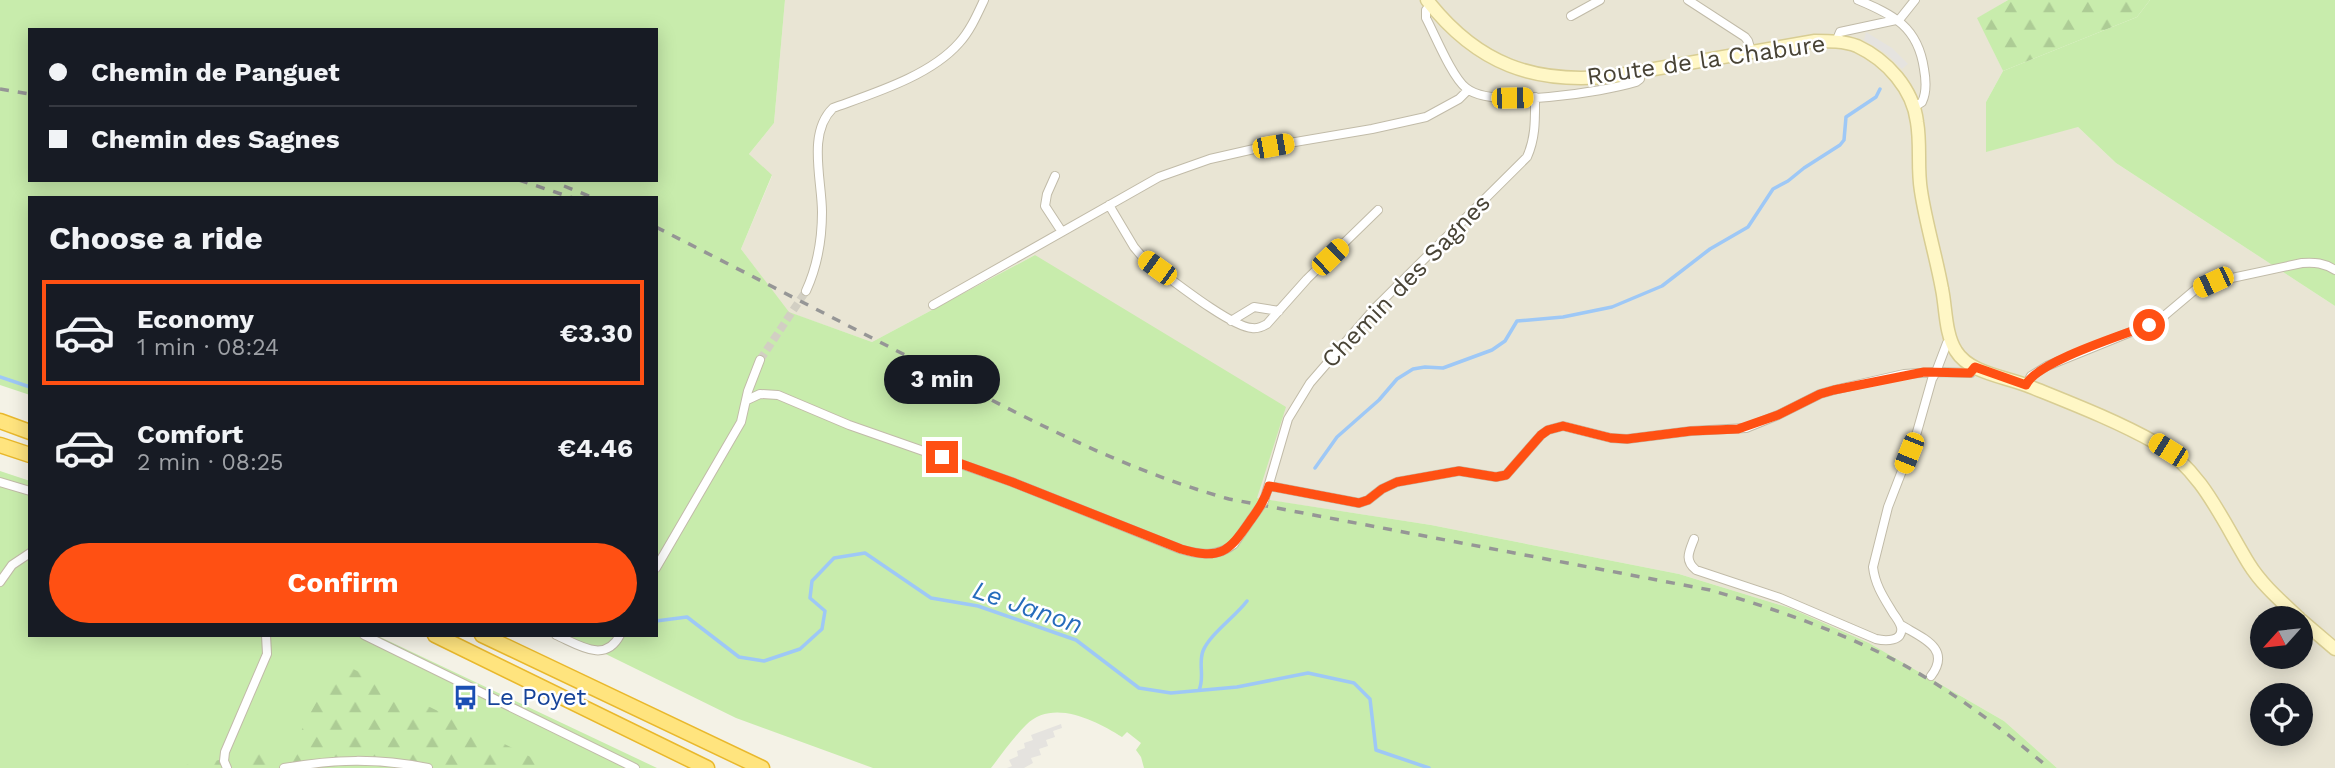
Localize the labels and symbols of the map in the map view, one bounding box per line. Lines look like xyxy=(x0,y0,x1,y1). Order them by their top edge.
street label: Route de la Chabure xyxy=(1585,29,1827,91)
car xyxy=(1491,87,1534,109)
car xyxy=(1251,132,1296,160)
street label: Chemin des Sagnes xyxy=(1316,189,1496,373)
car xyxy=(1308,235,1353,279)
car xyxy=(1134,247,1181,289)
car xyxy=(2190,264,2237,300)
route start xyxy=(2133,309,2165,341)
callout: 3 min xyxy=(884,356,1000,405)
car xyxy=(1892,430,1927,476)
car xyxy=(2145,430,2192,470)
route end xyxy=(926,441,958,473)
water label: Le Janon xyxy=(969,574,1087,640)
north arrow xyxy=(2250,606,2314,668)
bus stop icon: Le Poyet xyxy=(452,683,480,711)
place label: Le Poyet xyxy=(486,683,586,711)

